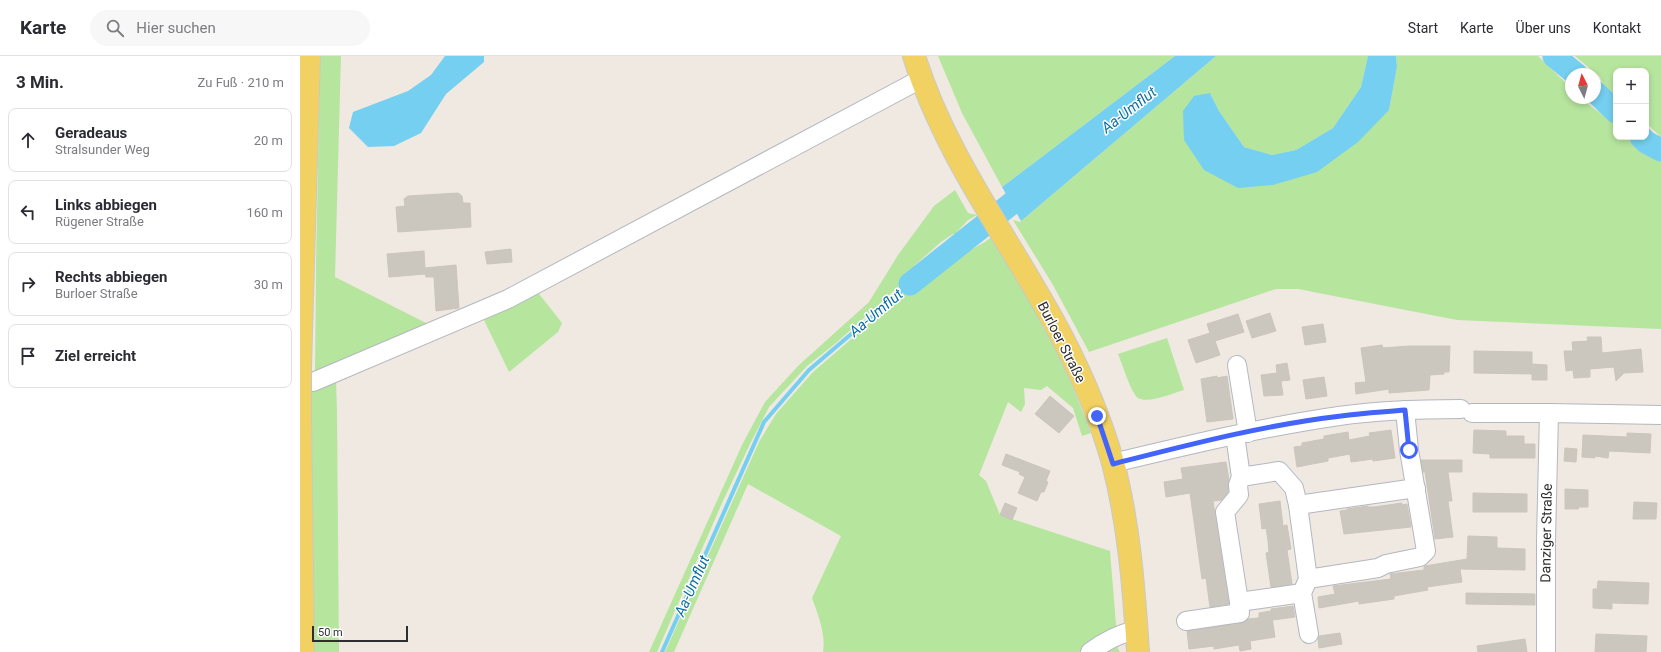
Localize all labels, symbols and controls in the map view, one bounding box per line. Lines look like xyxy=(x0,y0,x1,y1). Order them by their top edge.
search box xyxy=(90,10,370,46)
text: Karte xyxy=(20,16,66,39)
icon: search xyxy=(104,17,126,39)
text: Hier suchen xyxy=(136,19,216,37)
text: Start xyxy=(1408,20,1438,36)
text: Karte xyxy=(1460,20,1494,36)
text: Über uns xyxy=(1516,20,1571,36)
text: Kontakt xyxy=(1593,20,1641,36)
north arrow xyxy=(1565,68,1601,104)
map controls xyxy=(1613,68,1649,140)
button: + xyxy=(1613,68,1649,104)
text: 3 Min. xyxy=(16,72,64,92)
text: Zu Fuß · 210 m xyxy=(198,75,284,90)
water label: Aa-Umflut xyxy=(1097,83,1160,138)
button: − xyxy=(1613,104,1649,140)
text: Geradeaus xyxy=(55,124,127,142)
icon: ahead xyxy=(17,129,39,151)
text: 20 m xyxy=(254,133,283,148)
text: Stralsunder Weg xyxy=(55,142,150,157)
text: Links abbiegen xyxy=(55,196,157,214)
icon: left xyxy=(17,201,39,223)
text: 160 m xyxy=(246,205,283,220)
text: Rügener Straße xyxy=(55,214,144,229)
text: Rechts abbiegen xyxy=(55,268,168,286)
icon: right xyxy=(17,273,39,295)
text: 30 m xyxy=(254,277,283,292)
water label: Aa-Umflut xyxy=(845,285,907,341)
text: Burloer Straße xyxy=(55,286,138,301)
street label: Burloer Straße xyxy=(1035,299,1089,385)
icon: arrive xyxy=(17,345,39,367)
text: Ziel erreicht xyxy=(55,347,136,365)
route end xyxy=(1088,407,1106,425)
route start xyxy=(1400,441,1418,459)
street label: Danziger Straße xyxy=(1537,483,1555,583)
water label: Aa-Umflut xyxy=(670,553,713,620)
scale bar xyxy=(312,624,408,643)
text: 50 m xyxy=(318,626,343,639)

